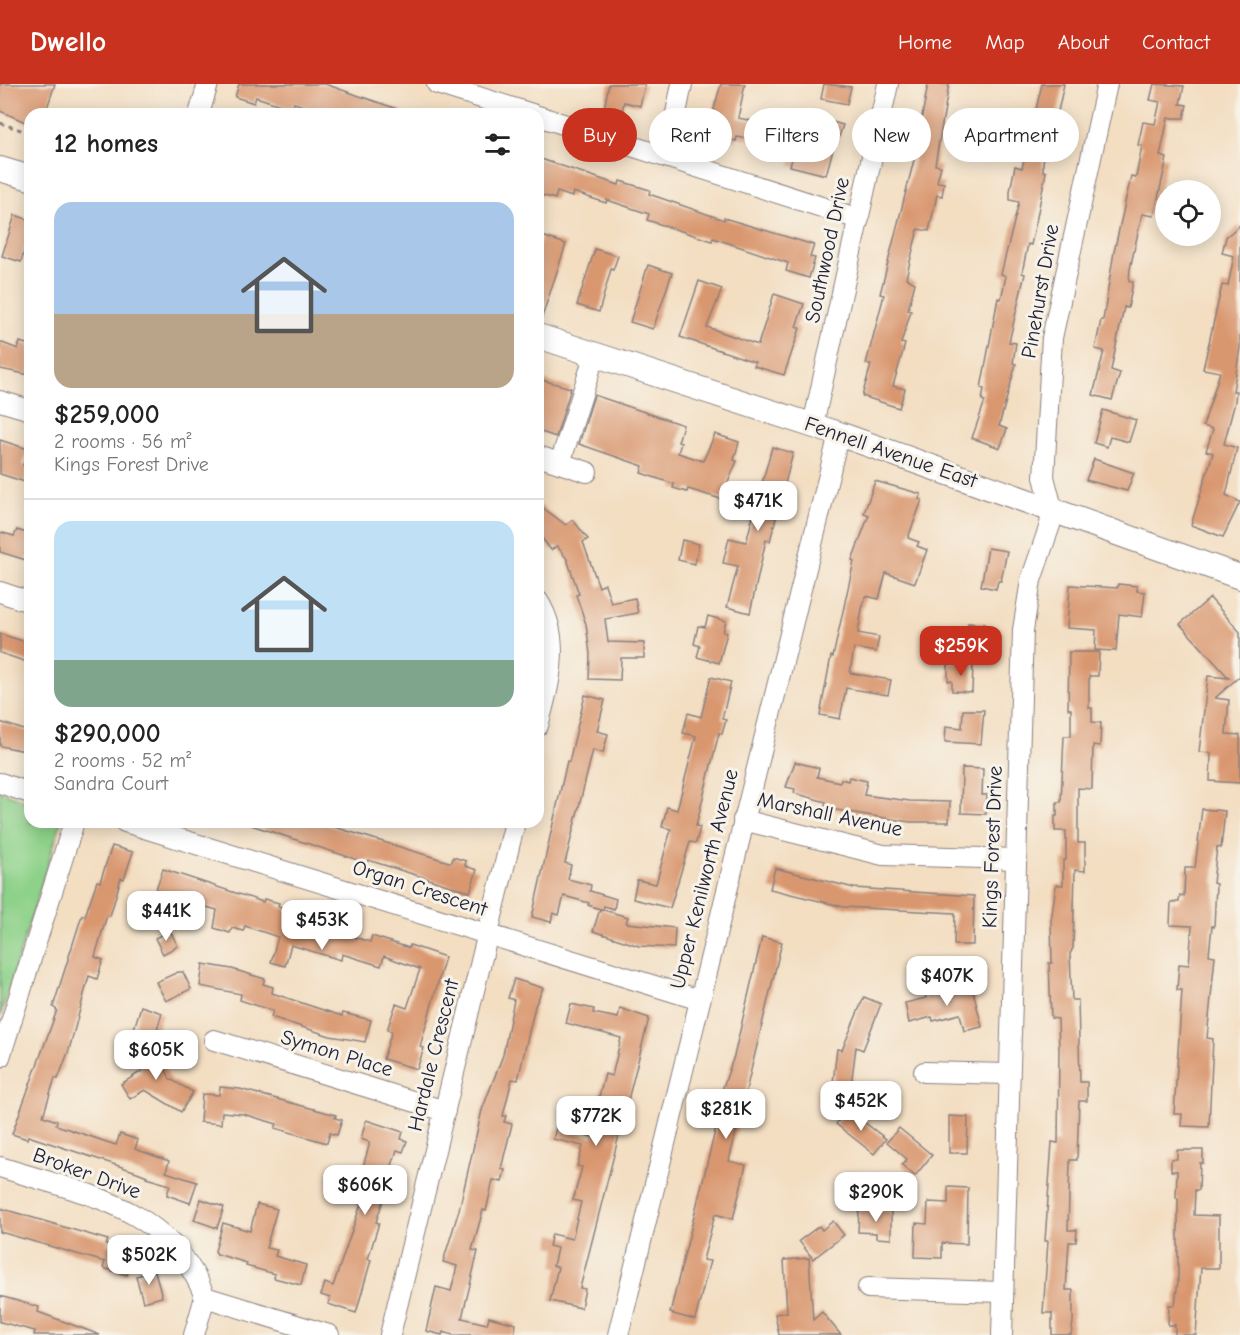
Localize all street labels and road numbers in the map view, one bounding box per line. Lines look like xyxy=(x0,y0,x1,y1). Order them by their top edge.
street label: Southwood Drive xyxy=(800,175,854,325)
street label: Pinehurst Drive xyxy=(1016,222,1064,360)
street label: Fennell Avenue East xyxy=(802,411,981,493)
street label: Kings Forest Drive xyxy=(977,765,1007,929)
street label: Upper Kenilworth Avenue xyxy=(665,767,743,991)
street label: Marshall Avenue xyxy=(755,787,905,841)
street label: Organ Crescent xyxy=(350,855,491,921)
street label: Hardale Crescent xyxy=(402,975,464,1134)
street label: Symon Place xyxy=(278,1025,396,1081)
street label: Broker Drive xyxy=(30,1142,144,1204)

